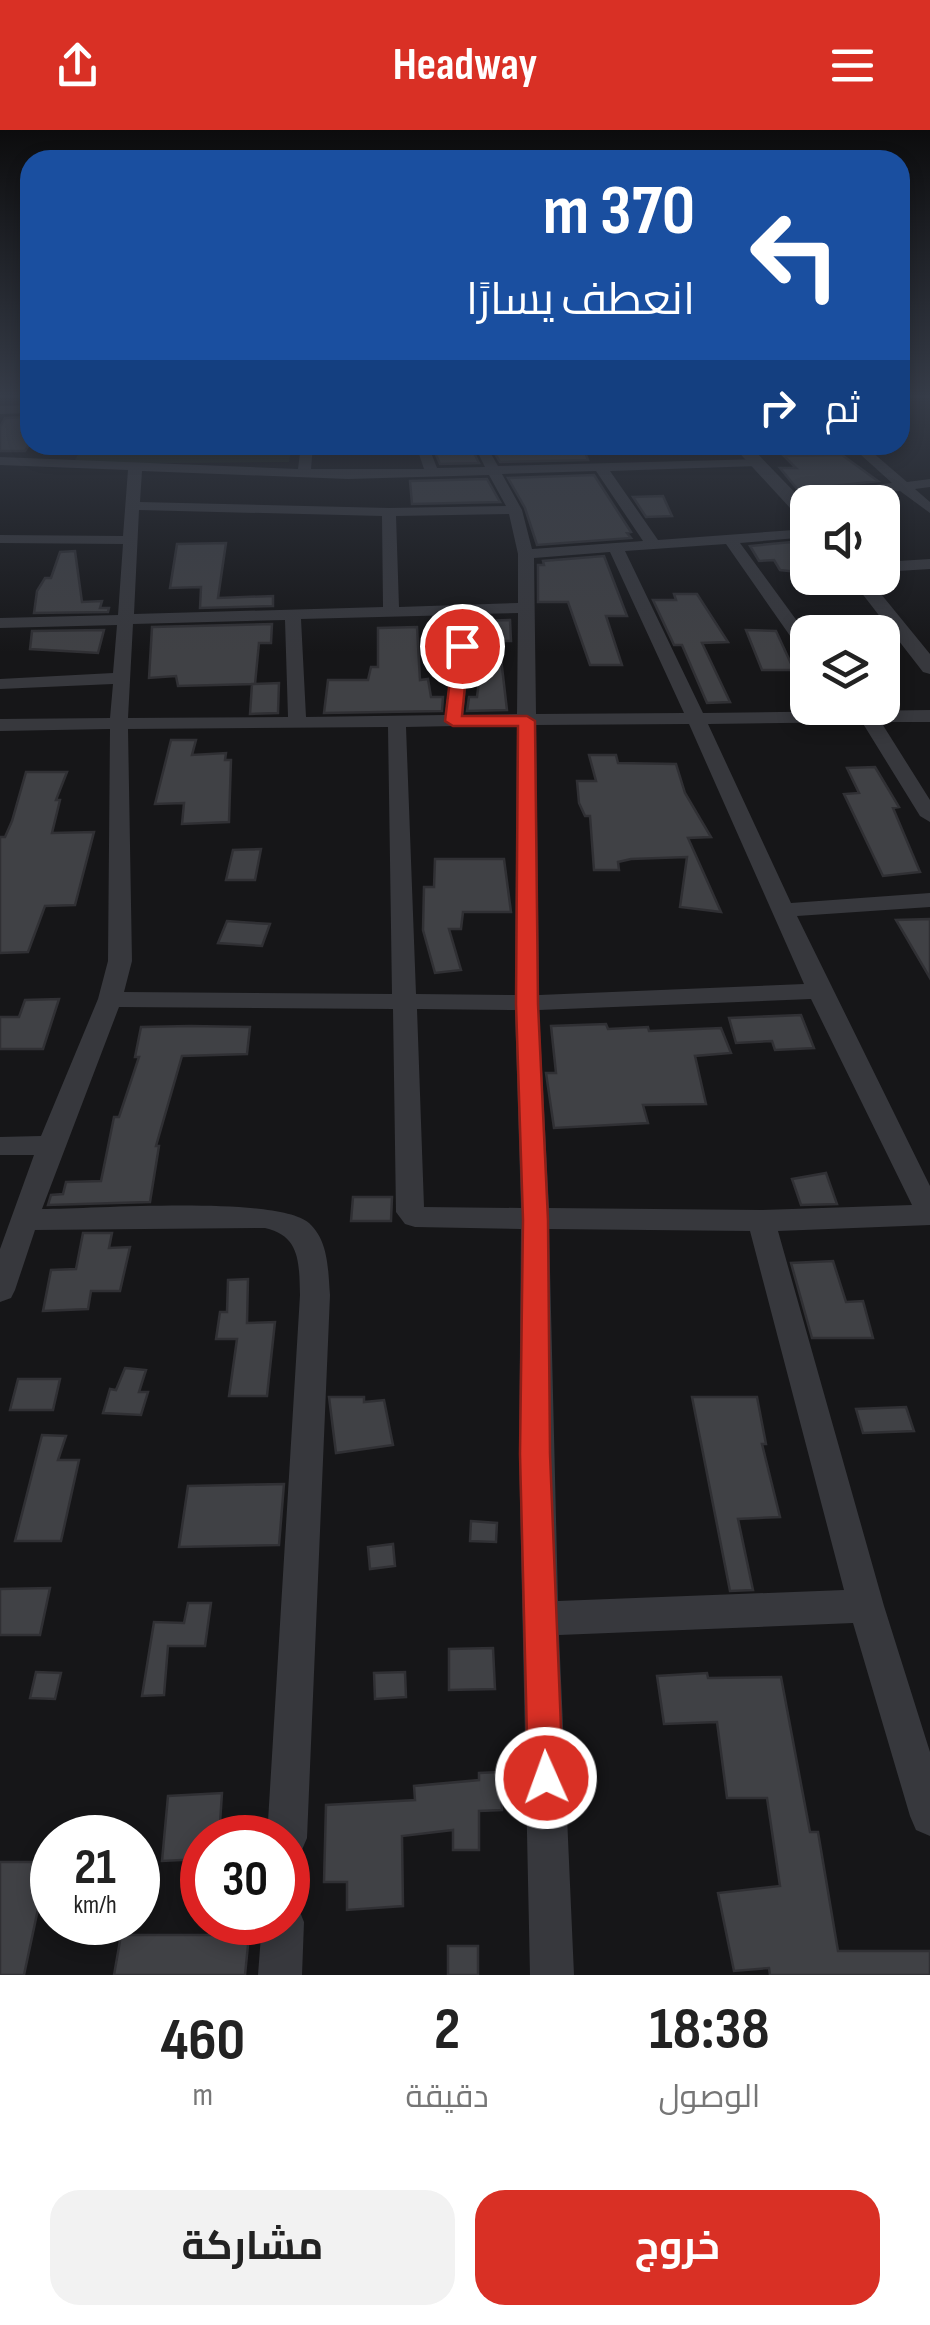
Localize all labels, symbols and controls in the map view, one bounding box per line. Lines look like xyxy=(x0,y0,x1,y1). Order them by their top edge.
icon: share xyxy=(50,38,105,93)
text: Headway xyxy=(393,38,537,93)
icon: menu xyxy=(825,38,880,93)
text: 370 m xyxy=(543,170,695,254)
icon: left xyxy=(730,190,860,320)
text: انعطف يسارًا xyxy=(466,273,695,328)
icon: right xyxy=(750,380,805,435)
text: ثم xyxy=(825,388,860,433)
map controls xyxy=(790,485,900,725)
button: sound xyxy=(790,485,900,595)
pin xyxy=(420,604,505,689)
button: layers xyxy=(790,615,900,725)
icon: arrive xyxy=(435,619,490,674)
position arrow xyxy=(494,1726,598,1830)
speed limit sign: 30 xyxy=(180,1815,310,1945)
text: 21 xyxy=(74,1838,116,1898)
text: km/h xyxy=(73,1890,117,1921)
text: 2 xyxy=(434,1994,460,2066)
text: 18:38 xyxy=(649,1994,770,2066)
text: 460 xyxy=(160,2005,245,2077)
text: m xyxy=(193,2076,213,2115)
text: دقيقة xyxy=(406,2078,489,2117)
text: الوصول xyxy=(658,2078,760,2117)
button: مشاركة xyxy=(50,2190,455,2305)
button: خروج xyxy=(475,2190,880,2305)

